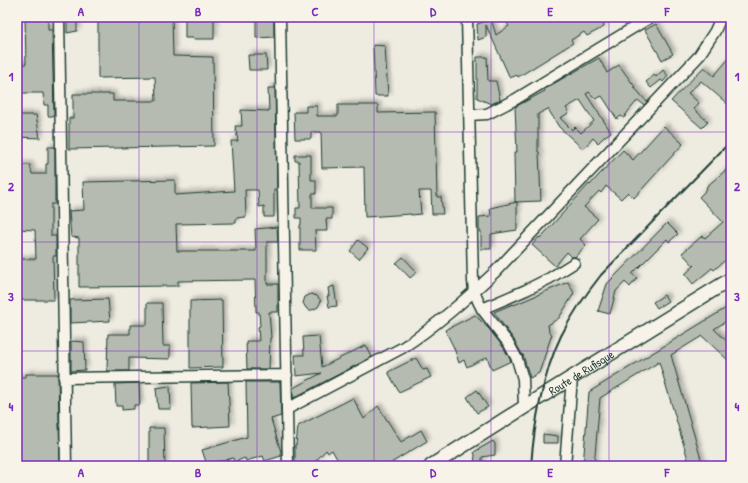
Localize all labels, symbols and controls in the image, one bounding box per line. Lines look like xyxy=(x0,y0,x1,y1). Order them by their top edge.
text: A xyxy=(78,2,85,20)
text: B xyxy=(195,2,202,20)
text: C xyxy=(311,2,319,20)
text: D xyxy=(430,2,437,20)
text: E xyxy=(547,2,553,20)
text: F xyxy=(664,2,671,20)
text: 1 xyxy=(9,67,14,85)
text: 1 xyxy=(735,67,740,85)
text: 2 xyxy=(8,177,15,195)
text: 2 xyxy=(734,177,741,195)
text: 3 xyxy=(8,287,14,305)
text: 3 xyxy=(734,287,740,305)
street label: Route de Rufisque xyxy=(545,345,617,399)
text: 4 xyxy=(9,397,14,415)
text: 4 xyxy=(735,397,740,415)
text: A xyxy=(78,463,85,481)
text: B xyxy=(195,463,202,481)
text: C xyxy=(311,463,319,481)
text: D xyxy=(430,463,437,481)
text: E xyxy=(547,463,553,481)
text: F xyxy=(664,463,671,481)

